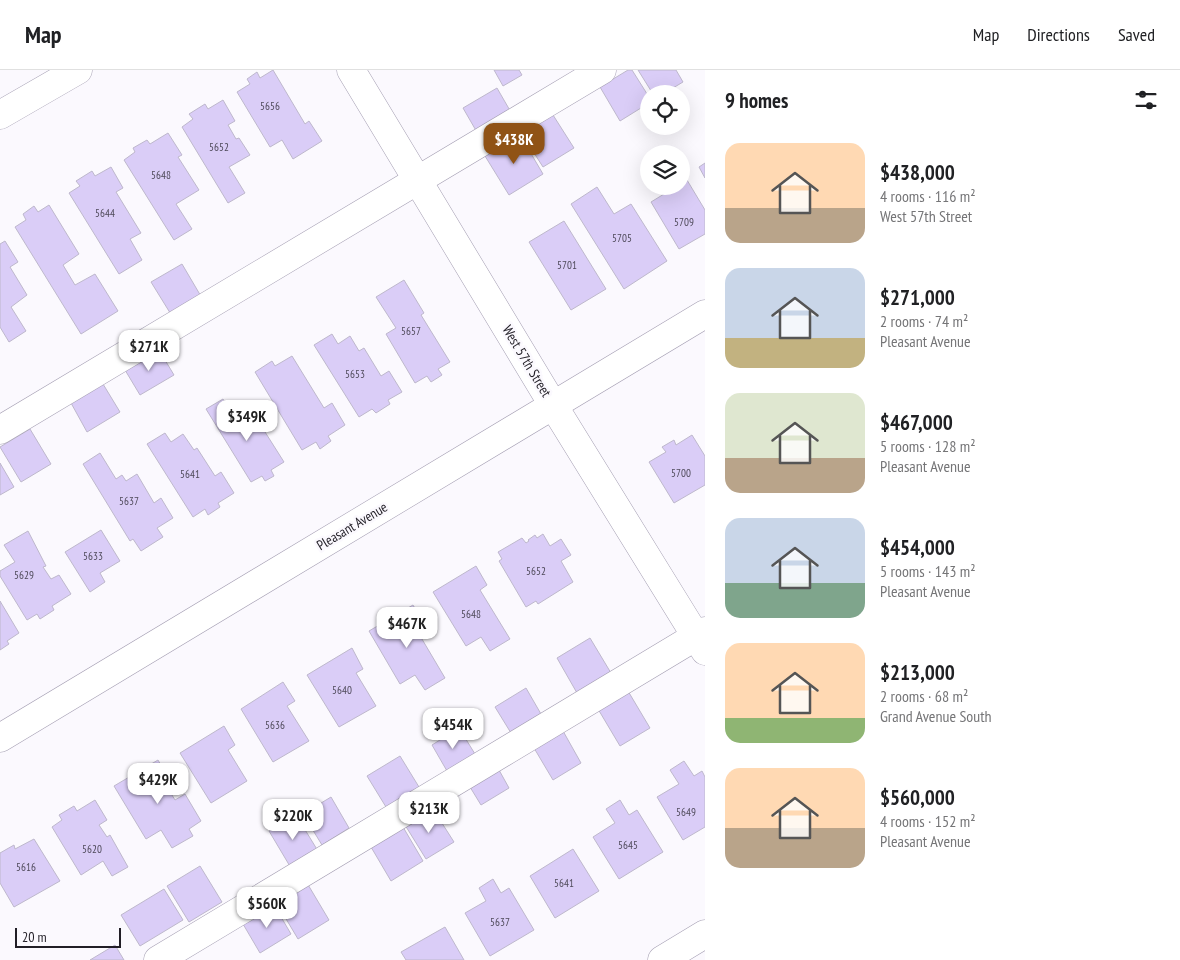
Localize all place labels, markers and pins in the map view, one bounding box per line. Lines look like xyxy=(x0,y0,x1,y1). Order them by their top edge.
pin: $438K xyxy=(479,122,549,165)
pin: $271K xyxy=(114,330,184,372)
pin: $349K xyxy=(212,400,282,442)
pin: $467K xyxy=(372,606,442,649)
pin: $454K xyxy=(418,708,488,750)
pin: $429K xyxy=(123,762,193,805)
pin: $213K xyxy=(394,792,464,834)
pin: $220K xyxy=(258,798,328,841)
pin: $560K xyxy=(232,886,302,929)

